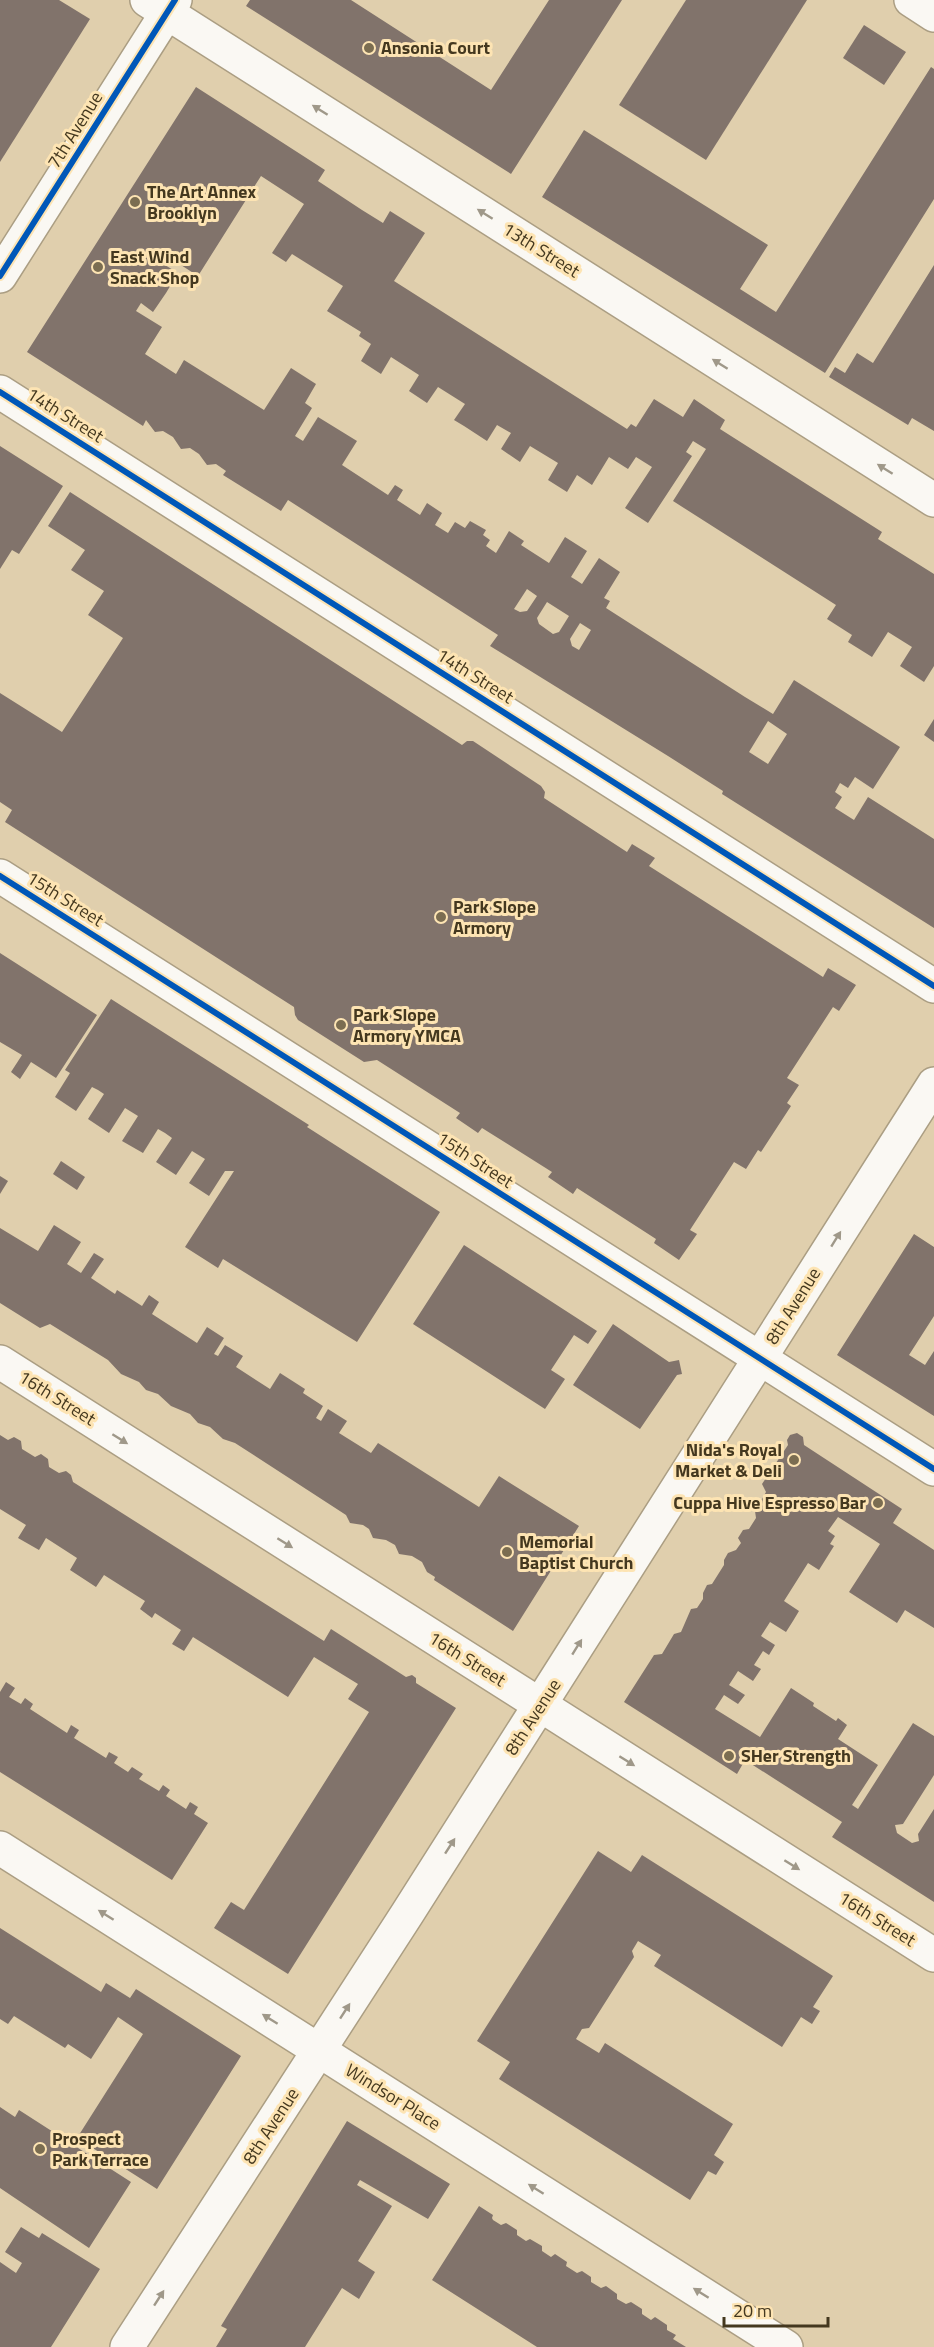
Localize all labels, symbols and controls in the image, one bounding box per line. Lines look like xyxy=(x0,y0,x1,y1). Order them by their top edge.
place label: Ansonia Court xyxy=(381,34,490,61)
marker: Ansonia Court xyxy=(362,41,376,55)
street label: 7th Avenue xyxy=(40,86,109,173)
one-way arrow xyxy=(312,105,328,116)
place label: The Art Annex Brooklyn xyxy=(147,178,257,226)
marker: The Art Annex Brooklyn xyxy=(128,195,142,209)
one-way arrow xyxy=(477,209,493,220)
street label: 13th Street xyxy=(497,215,586,284)
place label: East Wind Snack Shop xyxy=(110,243,200,291)
marker: East Wind Snack Shop xyxy=(91,260,105,274)
one-way arrow xyxy=(712,359,728,370)
street label: 14th Street xyxy=(21,380,110,449)
one-way arrow xyxy=(876,463,893,474)
street label: 14th Street xyxy=(431,641,520,710)
street label: 15th Street xyxy=(21,864,110,933)
place label: Park Slope Armory xyxy=(453,893,536,941)
marker: Park Slope Armory xyxy=(434,910,448,924)
place label: Park Slope Armory YMCA xyxy=(353,1001,461,1049)
marker: Park Slope Armory YMCA xyxy=(334,1018,348,1032)
street label: 15th Street xyxy=(432,1125,519,1195)
one-way arrow xyxy=(830,1231,841,1247)
street label: 8th Avenue xyxy=(758,1262,827,1349)
street label: 16th Street xyxy=(13,1363,102,1432)
one-way arrow xyxy=(112,1433,128,1444)
place label: Nida's Royal Market & Deli xyxy=(675,1436,782,1484)
marker: Nida's Royal Market & Deli xyxy=(787,1453,801,1467)
place label: Cuppa Hive Espresso Bar xyxy=(673,1489,866,1516)
marker: Cuppa Hive Espresso Bar xyxy=(871,1496,885,1510)
place label: Memorial Baptist Church xyxy=(519,1528,634,1576)
one-way arrow xyxy=(277,1538,293,1549)
marker: Memorial Baptist Church xyxy=(500,1545,514,1559)
street label: 16th Street xyxy=(423,1624,512,1693)
one-way arrow xyxy=(572,1638,583,1655)
street label: 8th Avenue xyxy=(498,1673,567,1760)
place label: SHer Strength xyxy=(741,1742,851,1769)
marker: SHer Strength xyxy=(722,1749,736,1763)
one-way arrow xyxy=(619,1755,635,1766)
one-way arrow xyxy=(444,1839,456,1855)
one-way arrow xyxy=(784,1860,800,1871)
street label: 16th Street xyxy=(833,1884,922,1953)
one-way arrow xyxy=(97,1909,114,1920)
one-way arrow xyxy=(339,2003,350,2019)
one-way arrow xyxy=(262,2014,278,2025)
street label: Windsor Place xyxy=(340,2057,446,2137)
street label: 8th Avenue xyxy=(236,2082,305,2169)
place label: Prospect Park Terrace xyxy=(52,2125,149,2173)
marker: Prospect Park Terrace xyxy=(33,2142,47,2156)
one-way arrow xyxy=(528,2183,544,2194)
one-way arrow xyxy=(693,2288,709,2299)
one-way arrow xyxy=(154,2290,165,2306)
scale bar xyxy=(724,2290,828,2328)
text: 20 m xyxy=(733,2297,772,2324)

